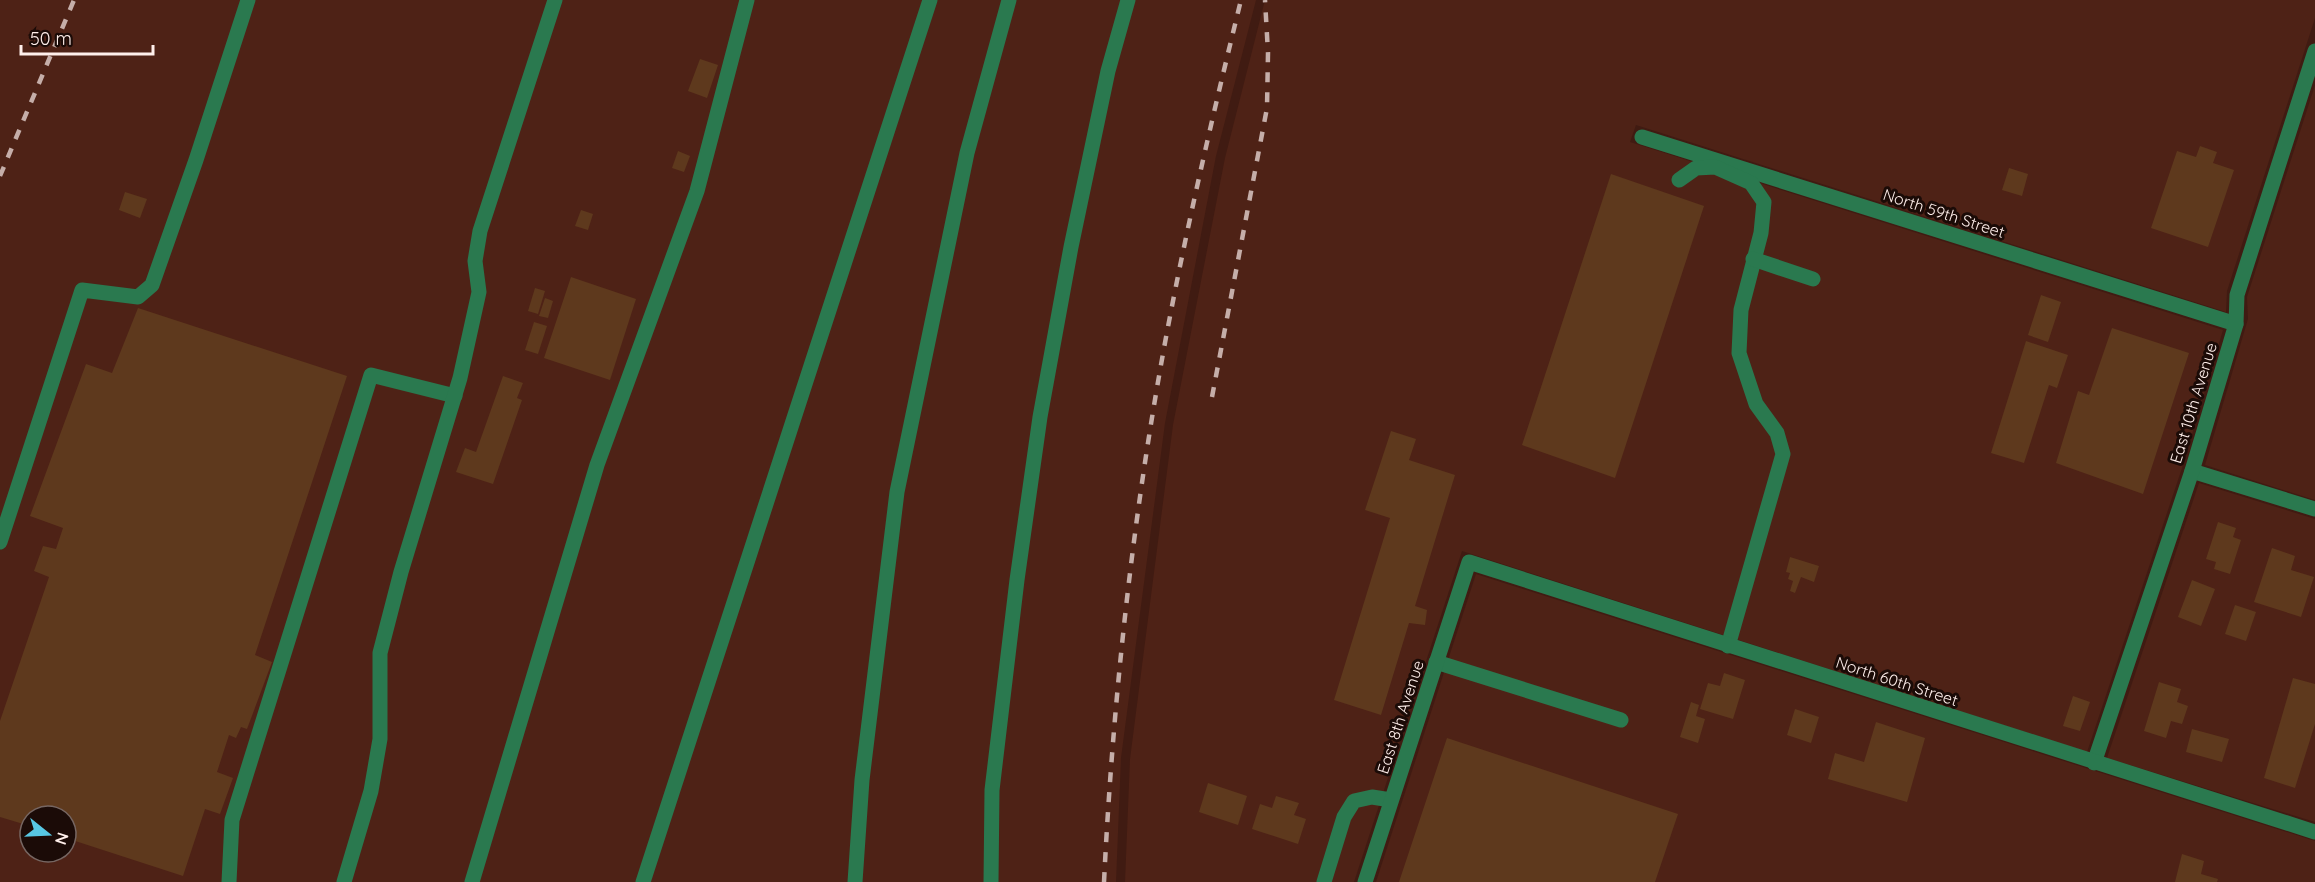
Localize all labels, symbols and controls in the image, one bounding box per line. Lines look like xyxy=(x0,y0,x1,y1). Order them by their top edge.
scale bar xyxy=(21,18,153,56)
text: 50 m xyxy=(30,27,72,50)
street label: North 59th Street xyxy=(1881,184,2007,242)
street label: East 10th Avenue xyxy=(2165,340,2221,466)
street label: North 60th Street xyxy=(1833,652,1961,710)
street label: East 8th Avenue xyxy=(1372,658,1428,776)
north arrow xyxy=(18,804,78,864)
text: N xyxy=(51,830,74,847)

